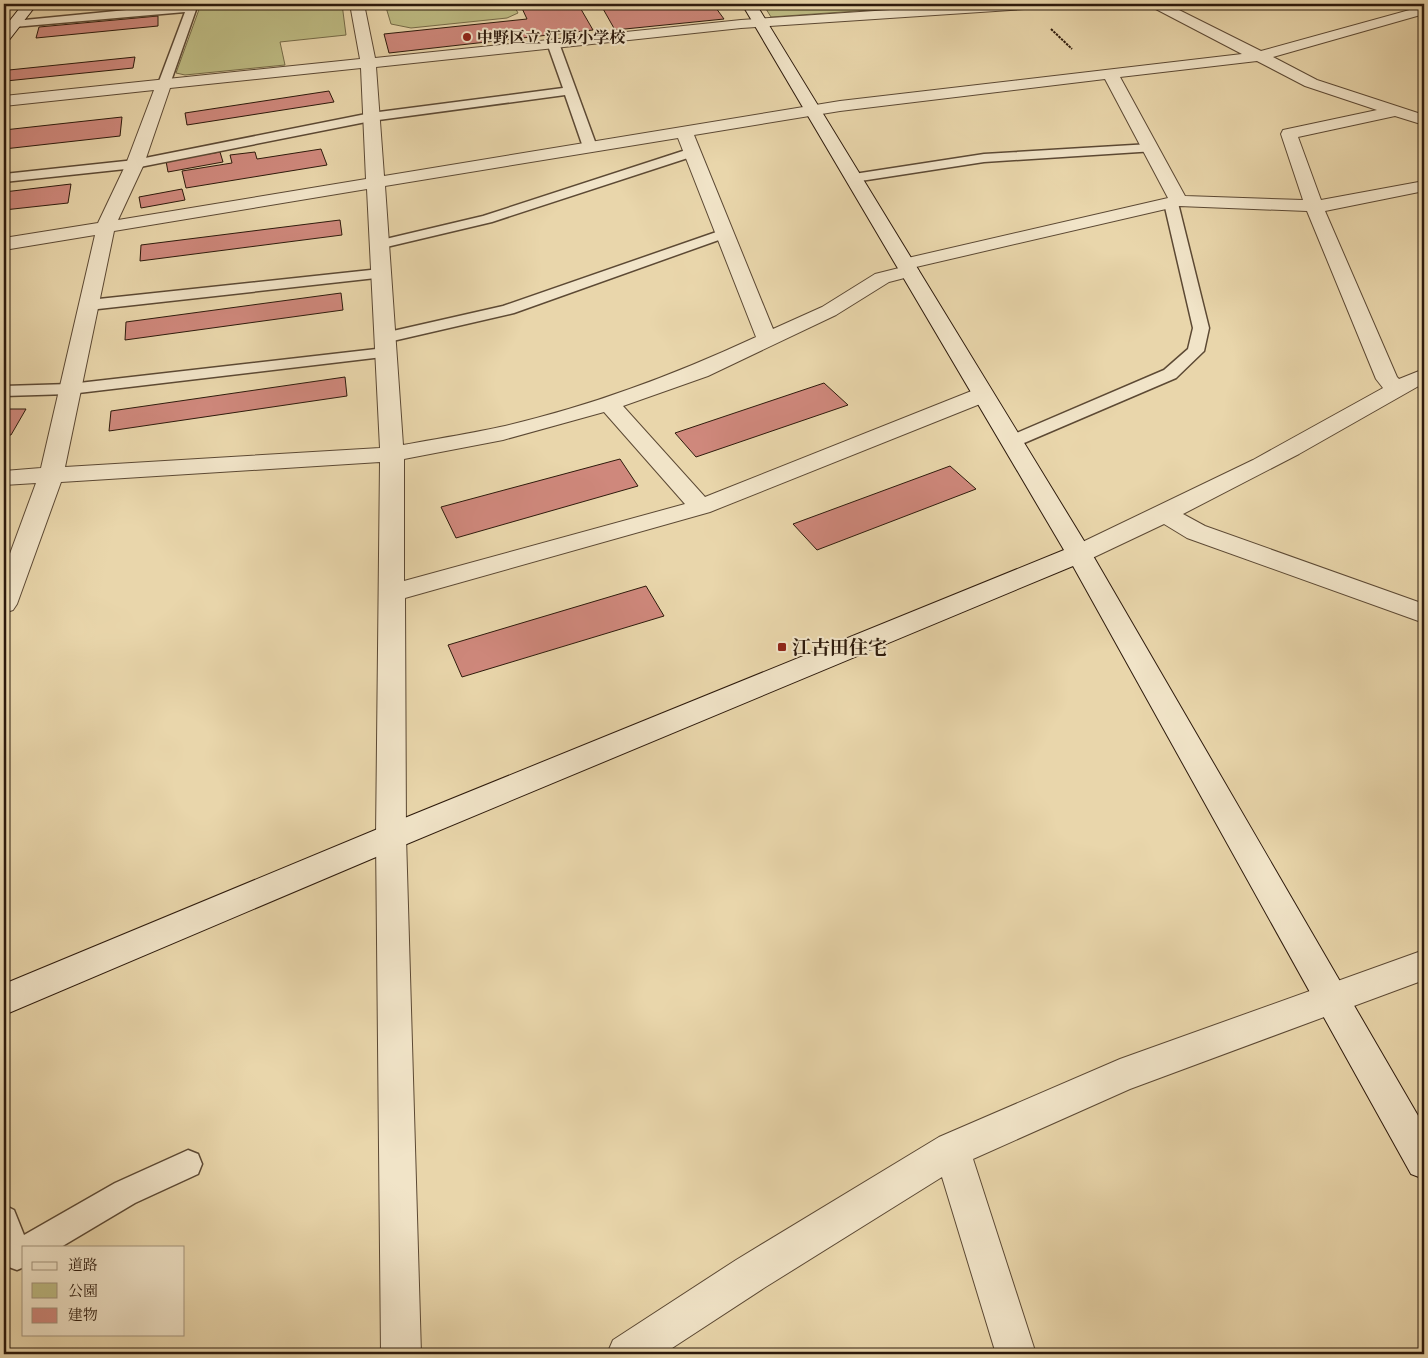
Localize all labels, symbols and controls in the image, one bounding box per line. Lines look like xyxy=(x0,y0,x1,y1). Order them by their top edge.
place label: 中野区立 江原小学校 xyxy=(477,27,626,49)
marker: 中野区立 江原小学校 xyxy=(461,31,473,43)
place label: 江古田住宅 xyxy=(792,635,887,661)
marker: 江古田住宅 xyxy=(776,641,788,653)
legend xyxy=(22,1246,185,1336)
text: 道路 xyxy=(68,1255,98,1275)
text: 公園 xyxy=(68,1281,98,1301)
text: 建物 xyxy=(68,1305,98,1325)

